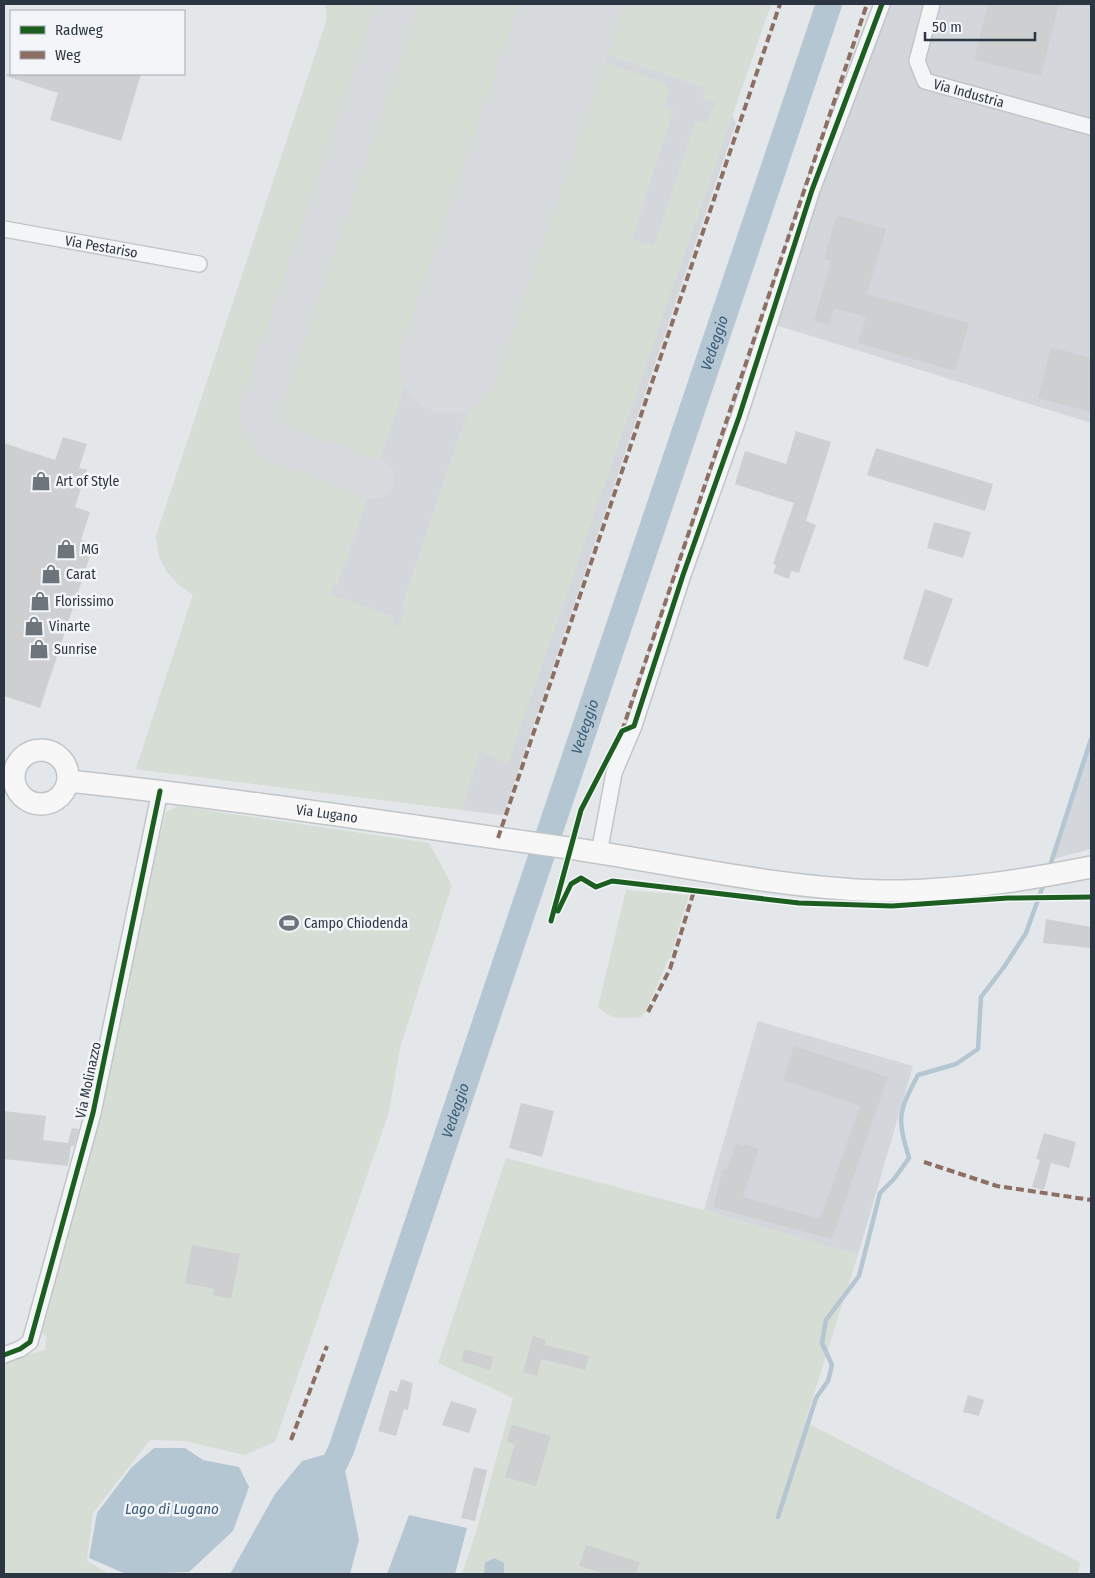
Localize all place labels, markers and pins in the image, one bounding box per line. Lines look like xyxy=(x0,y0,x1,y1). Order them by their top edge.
shop icon: Art of Style xyxy=(30,470,52,492)
place label: Art of Style xyxy=(56,473,119,490)
shop icon: MG xyxy=(55,538,77,560)
place label: MG xyxy=(81,541,99,558)
shop icon: Carat xyxy=(40,563,62,585)
place label: Carat xyxy=(66,566,96,583)
shop icon: Florissimo xyxy=(29,590,51,612)
place label: Florissimo xyxy=(55,593,114,610)
shop icon: Vinarte xyxy=(23,615,45,637)
place label: Vinarte xyxy=(49,618,90,635)
shop icon: Sunrise xyxy=(28,638,50,660)
place label: Sunrise xyxy=(54,641,97,658)
sports icon: Campo Chiodenda xyxy=(278,912,300,934)
place label: Campo Chiodenda xyxy=(304,915,408,932)

